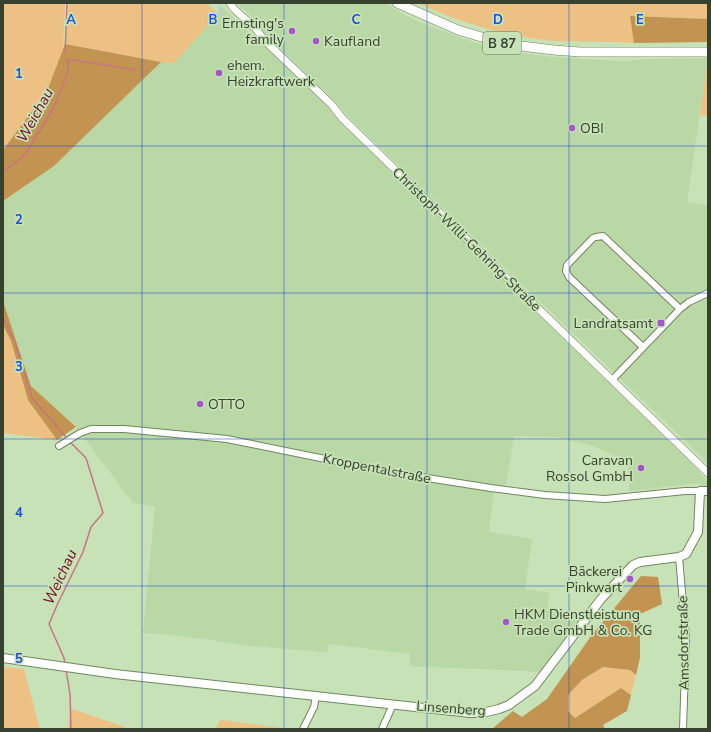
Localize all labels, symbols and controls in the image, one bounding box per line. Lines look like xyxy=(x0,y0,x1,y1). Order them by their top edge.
text: A xyxy=(66,11,76,29)
text: B xyxy=(209,11,218,29)
text: C xyxy=(352,11,361,29)
text: D xyxy=(493,11,503,29)
text: E xyxy=(636,11,644,29)
place label: Ernsting's family xyxy=(222,14,285,49)
marker: Ernsting's family xyxy=(287,26,297,36)
place label: Kaufland xyxy=(324,32,380,51)
road number: B 87 xyxy=(483,32,521,54)
marker: Kaufland xyxy=(311,36,321,46)
place label: ehem. Heizkraftwerk xyxy=(227,56,316,91)
text: 1 xyxy=(15,65,23,83)
marker: ehem. Heizkraftwerk xyxy=(214,68,224,78)
water label: Weichau xyxy=(12,84,58,146)
place label: OBI xyxy=(580,119,604,138)
marker: OBI xyxy=(567,123,577,133)
street label: Christoph-Willi-Gehring-Straße xyxy=(388,163,545,316)
text: 2 xyxy=(15,211,23,229)
place label: Landratsamt xyxy=(574,314,653,333)
marker: Landratsamt xyxy=(656,318,666,328)
text: 3 xyxy=(15,358,23,376)
place label: OTTO xyxy=(208,395,245,414)
marker: OTTO xyxy=(195,399,205,409)
street label: Kroppentalstraße xyxy=(321,449,432,488)
place label: Caravan Rossol GmbH xyxy=(546,451,633,486)
marker: Caravan Rossol GmbH xyxy=(636,463,646,473)
text: 4 xyxy=(15,504,23,522)
water label: Weichau xyxy=(38,546,82,608)
place label: Bäckerei Pinkwart xyxy=(566,562,622,597)
marker: Bäckerei Pinkwart xyxy=(625,574,635,584)
street label: Amsdorfstraße xyxy=(673,595,694,691)
place label: HKM Dienstleistung Trade GmbH & Co. KG xyxy=(514,605,653,640)
marker: HKM Dienstleistung Trade GmbH & Co. KG xyxy=(501,617,511,627)
text: 5 xyxy=(15,650,23,668)
street label: Linsenberg xyxy=(416,697,486,720)

